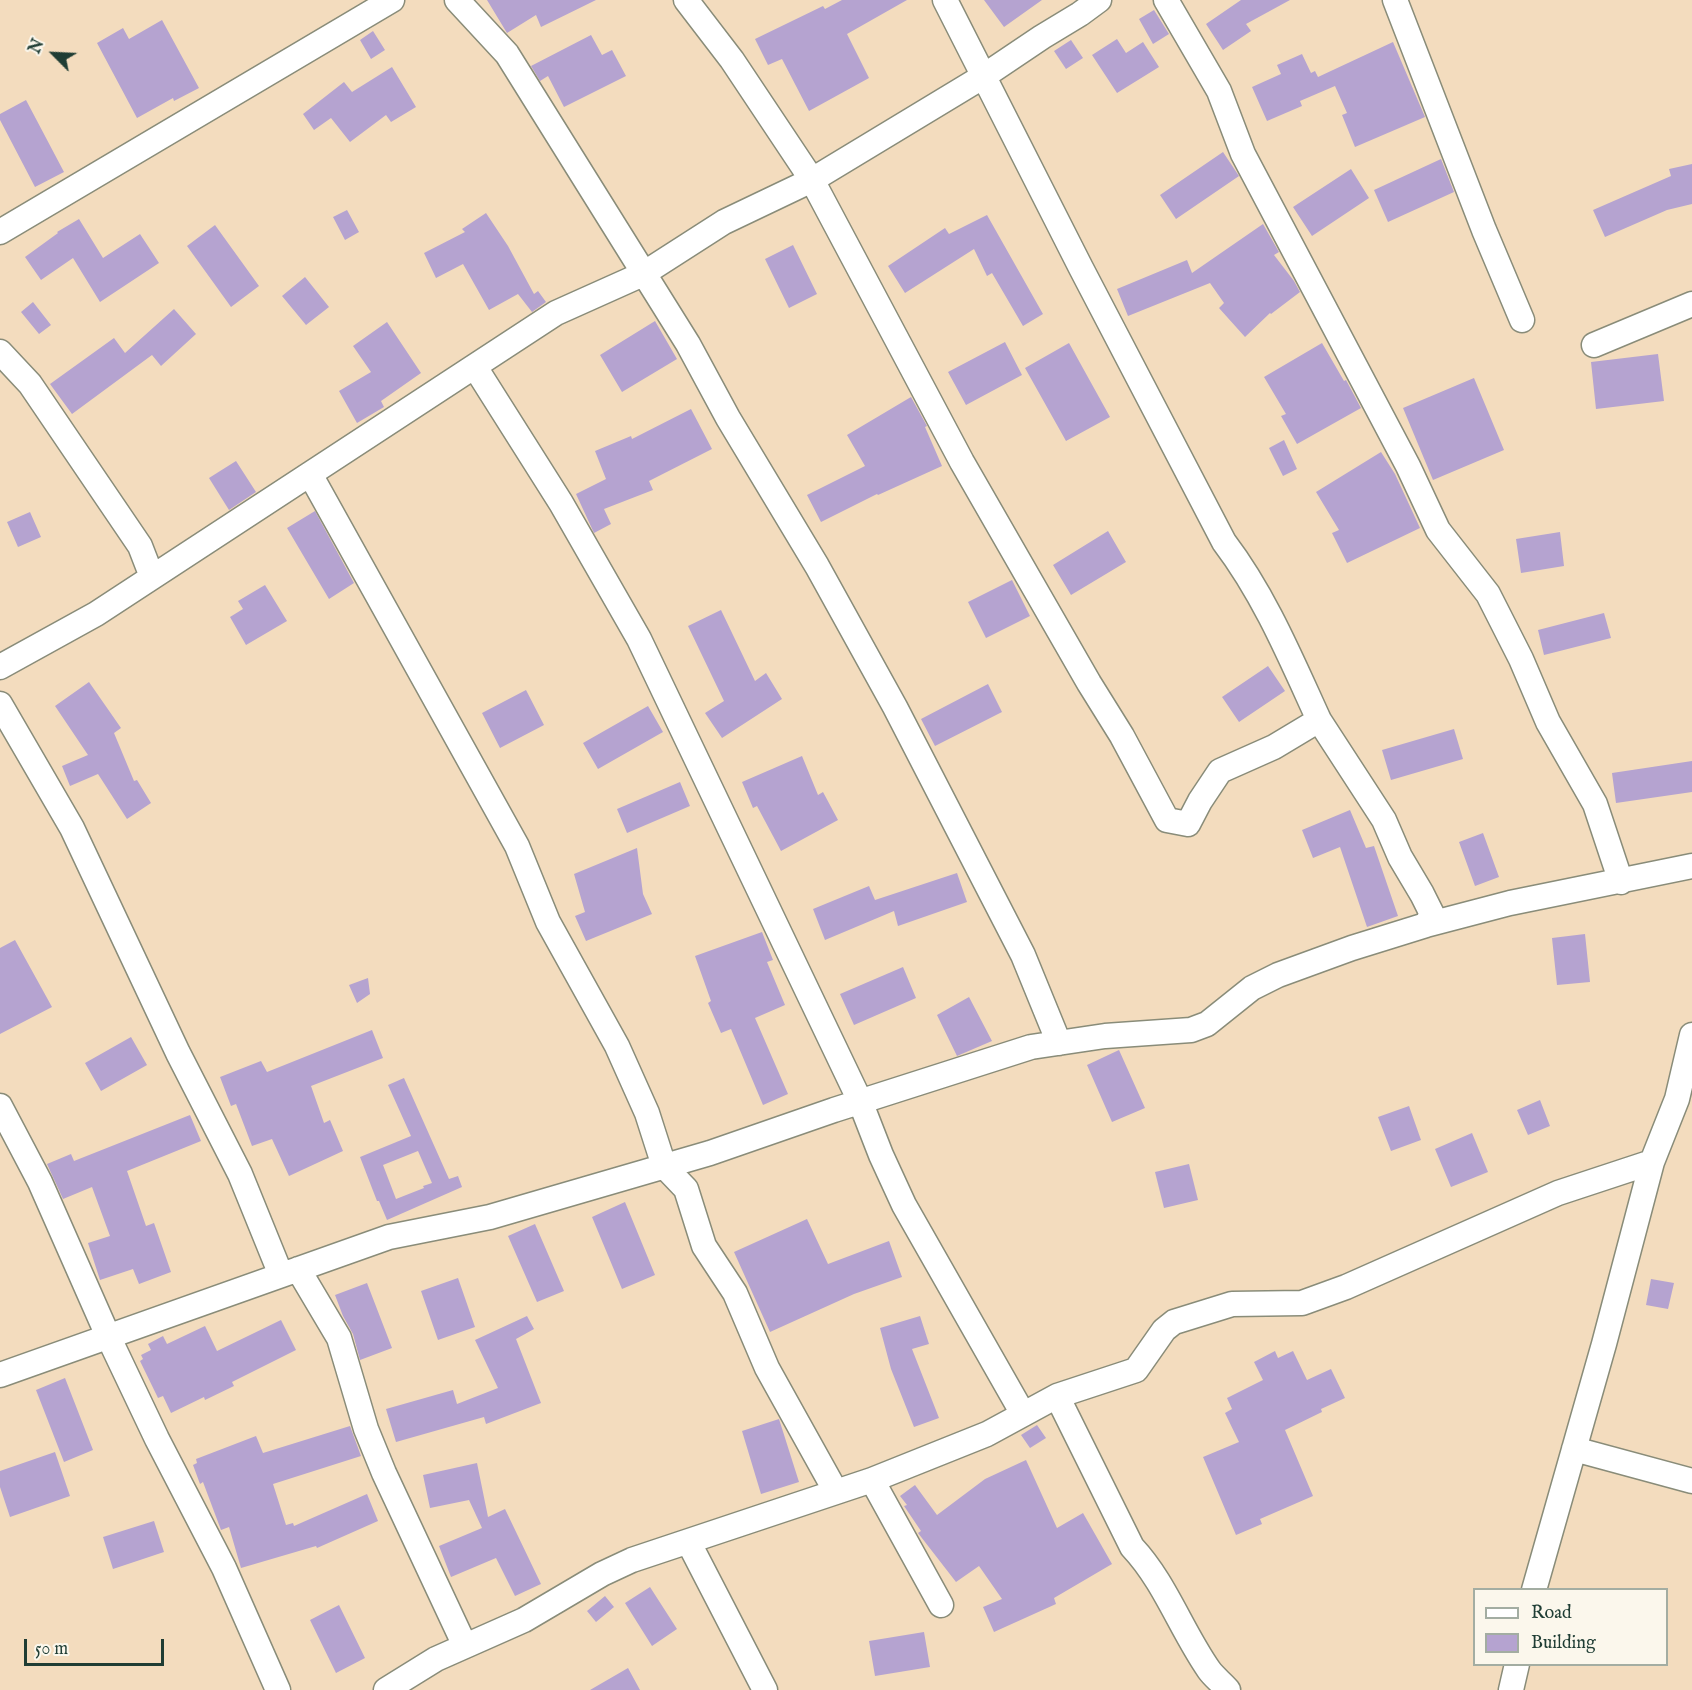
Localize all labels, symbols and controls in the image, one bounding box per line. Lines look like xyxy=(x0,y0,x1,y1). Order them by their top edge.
north arrow xyxy=(24,24,84,84)
text: N xyxy=(26,36,50,57)
legend xyxy=(1473,1588,1668,1666)
text: Road xyxy=(1531,1602,1572,1625)
scale bar xyxy=(27,1627,166,1665)
text: Building xyxy=(1531,1632,1596,1655)
text: 50 m xyxy=(35,1638,68,1661)

